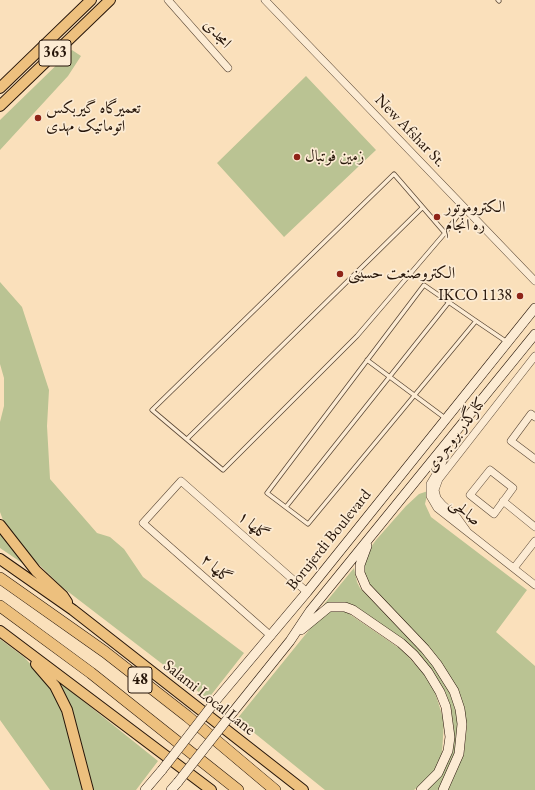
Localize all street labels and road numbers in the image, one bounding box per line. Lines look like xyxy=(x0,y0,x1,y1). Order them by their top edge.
street label: امجدی xyxy=(199,15,235,53)
road number: 363 xyxy=(39,40,71,66)
street label: New Afshar St. xyxy=(371,91,449,171)
street label: کنارگذر بروجردی xyxy=(422,394,490,476)
street label: Borujerdi Boulevard xyxy=(283,486,375,594)
street label: صالحی xyxy=(446,494,484,530)
street label: گلها ۱ xyxy=(234,507,272,545)
street label: گلها ۲ xyxy=(197,550,235,588)
street label: Salami Local Lane xyxy=(159,656,259,740)
road number: 48 xyxy=(128,667,152,693)

